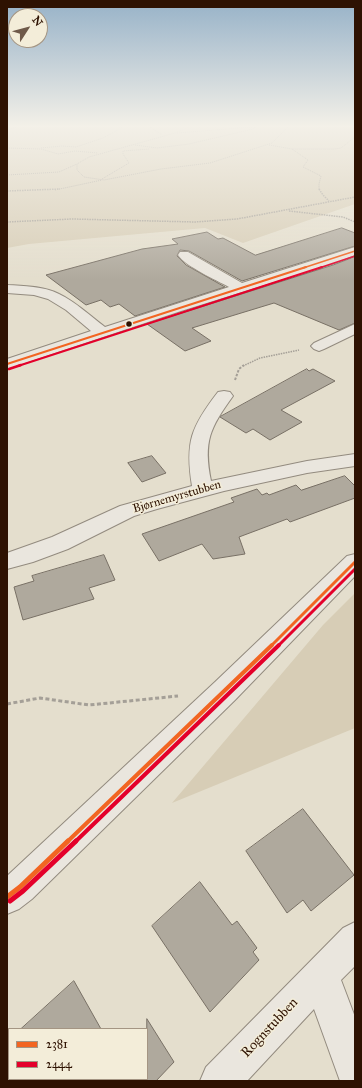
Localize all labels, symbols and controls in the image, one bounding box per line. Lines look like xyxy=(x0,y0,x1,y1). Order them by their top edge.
north arrow xyxy=(8,8,48,48)
text: N xyxy=(29,14,45,29)
unlabelled marker xyxy=(124,319,134,329)
street label: Bjørnemyrstubben xyxy=(131,478,223,516)
street label: Rognstubben xyxy=(238,995,302,1061)
legend xyxy=(8,1028,148,1080)
text: 2381 xyxy=(46,1037,68,1051)
text: 2444 xyxy=(46,1057,72,1071)

